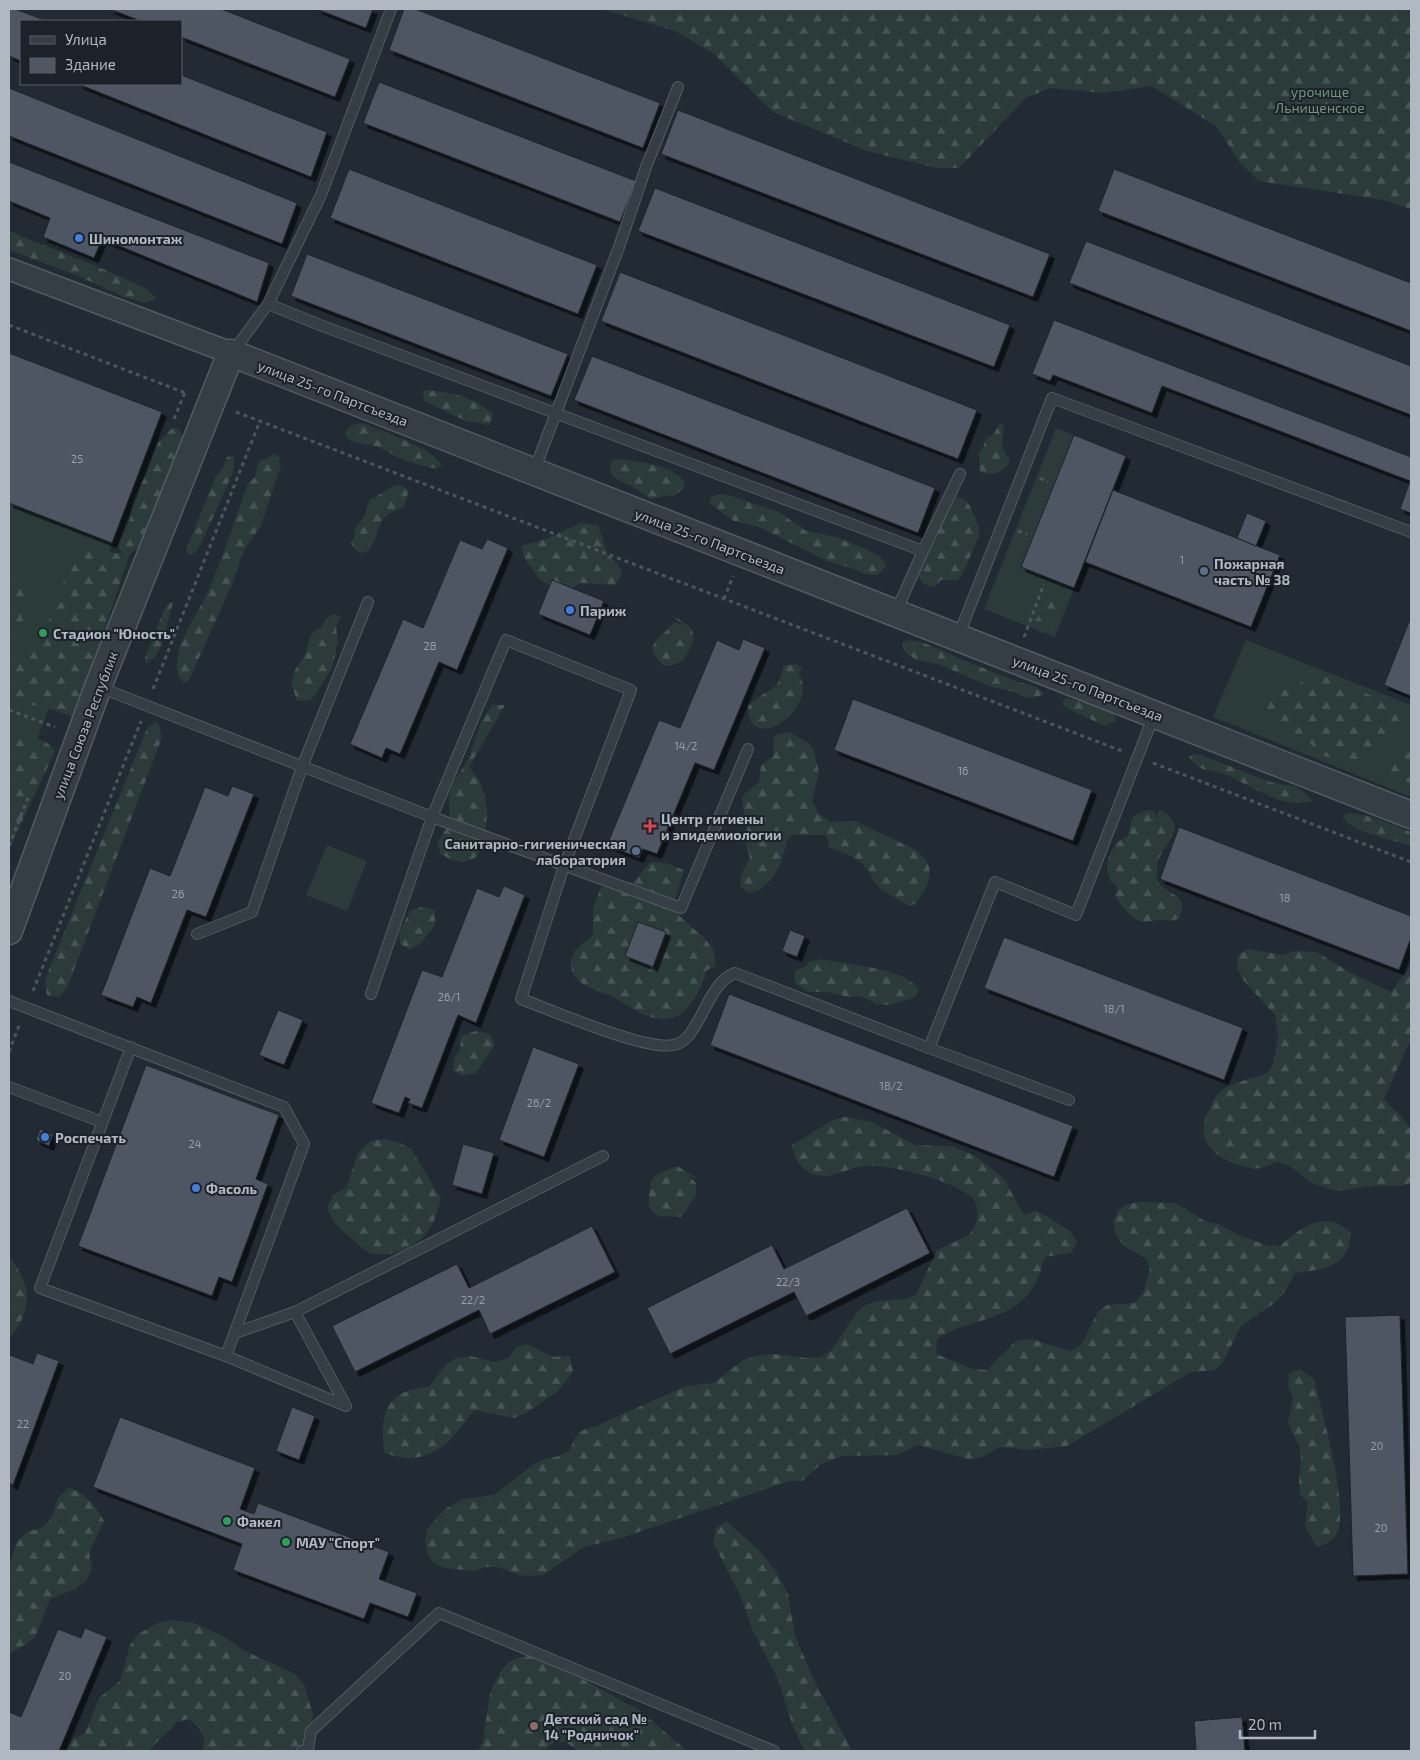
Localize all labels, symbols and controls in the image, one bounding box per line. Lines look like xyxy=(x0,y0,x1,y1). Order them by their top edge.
legend xyxy=(20,20,182,85)
text: Улица xyxy=(65,30,107,48)
text: Здание xyxy=(65,55,116,73)
park label: урочище Льнищенское xyxy=(1275,83,1365,116)
place label: Шиномонтаж xyxy=(89,230,183,247)
marker: Шиномонтаж xyxy=(73,232,85,244)
street label: улица 25-го Партсъезда xyxy=(256,356,410,430)
house number: 25 xyxy=(71,452,83,465)
street label: улица 25-го Партсъезда xyxy=(633,504,787,578)
house number: 1 xyxy=(1180,553,1184,566)
place label: Пожарная часть № 38 xyxy=(1214,555,1290,588)
marker: Пожарная часть № 38 xyxy=(1198,565,1210,577)
place label: Париж xyxy=(580,602,627,619)
marker: Париж xyxy=(564,604,576,616)
place label: Стадион "Юность" xyxy=(53,625,175,642)
marker: Стадион "Юность" xyxy=(37,627,49,639)
house number: 28 xyxy=(424,639,436,652)
street label: улица Союза Республик xyxy=(49,648,121,801)
street label: улица 25-го Партсъезда xyxy=(1011,651,1165,725)
house number: 14/2 xyxy=(674,739,698,752)
house number: 16 xyxy=(958,764,968,777)
place label: Центр гигиены и эпидемиологии xyxy=(661,810,782,843)
marker: Центр гигиены и эпидемиологии xyxy=(643,819,657,833)
place label: Санитарно-гигиеническая лаборатория xyxy=(445,835,626,868)
marker: Санитарно-гигиеническая лаборатория xyxy=(630,845,642,857)
house number: 26 xyxy=(172,887,184,900)
house number: 18 xyxy=(1279,891,1291,904)
house number: 26/1 xyxy=(438,990,460,1003)
house number: 18/1 xyxy=(1103,1002,1125,1015)
house number: 18/2 xyxy=(880,1079,902,1092)
house number: 26/2 xyxy=(527,1096,551,1109)
place label: Роспечать xyxy=(55,1129,127,1146)
marker: Роспечать xyxy=(39,1131,51,1143)
house number: 24 xyxy=(189,1137,202,1150)
place label: Фасоль xyxy=(206,1180,257,1197)
marker: Фасоль xyxy=(190,1182,202,1194)
house number: 22/3 xyxy=(776,1275,800,1288)
house number: 22/2 xyxy=(461,1293,485,1306)
house number: 22 xyxy=(17,1417,29,1430)
house number: 20 xyxy=(1371,1439,1383,1452)
place label: Факел xyxy=(237,1513,281,1530)
marker: Факел xyxy=(221,1515,233,1527)
house number: 20 xyxy=(1375,1521,1387,1534)
place label: МАУ "Спорт" xyxy=(296,1534,380,1551)
marker: МАУ "Спорт" xyxy=(280,1536,292,1548)
house number: 20 xyxy=(59,1669,71,1682)
scale bar xyxy=(1240,1708,1315,1740)
place label: Детский сад № 14 "Родничок" xyxy=(544,1710,647,1743)
text: 20 m xyxy=(1248,1715,1282,1733)
marker: Детский сад № 14 "Родничок" xyxy=(528,1720,540,1732)

